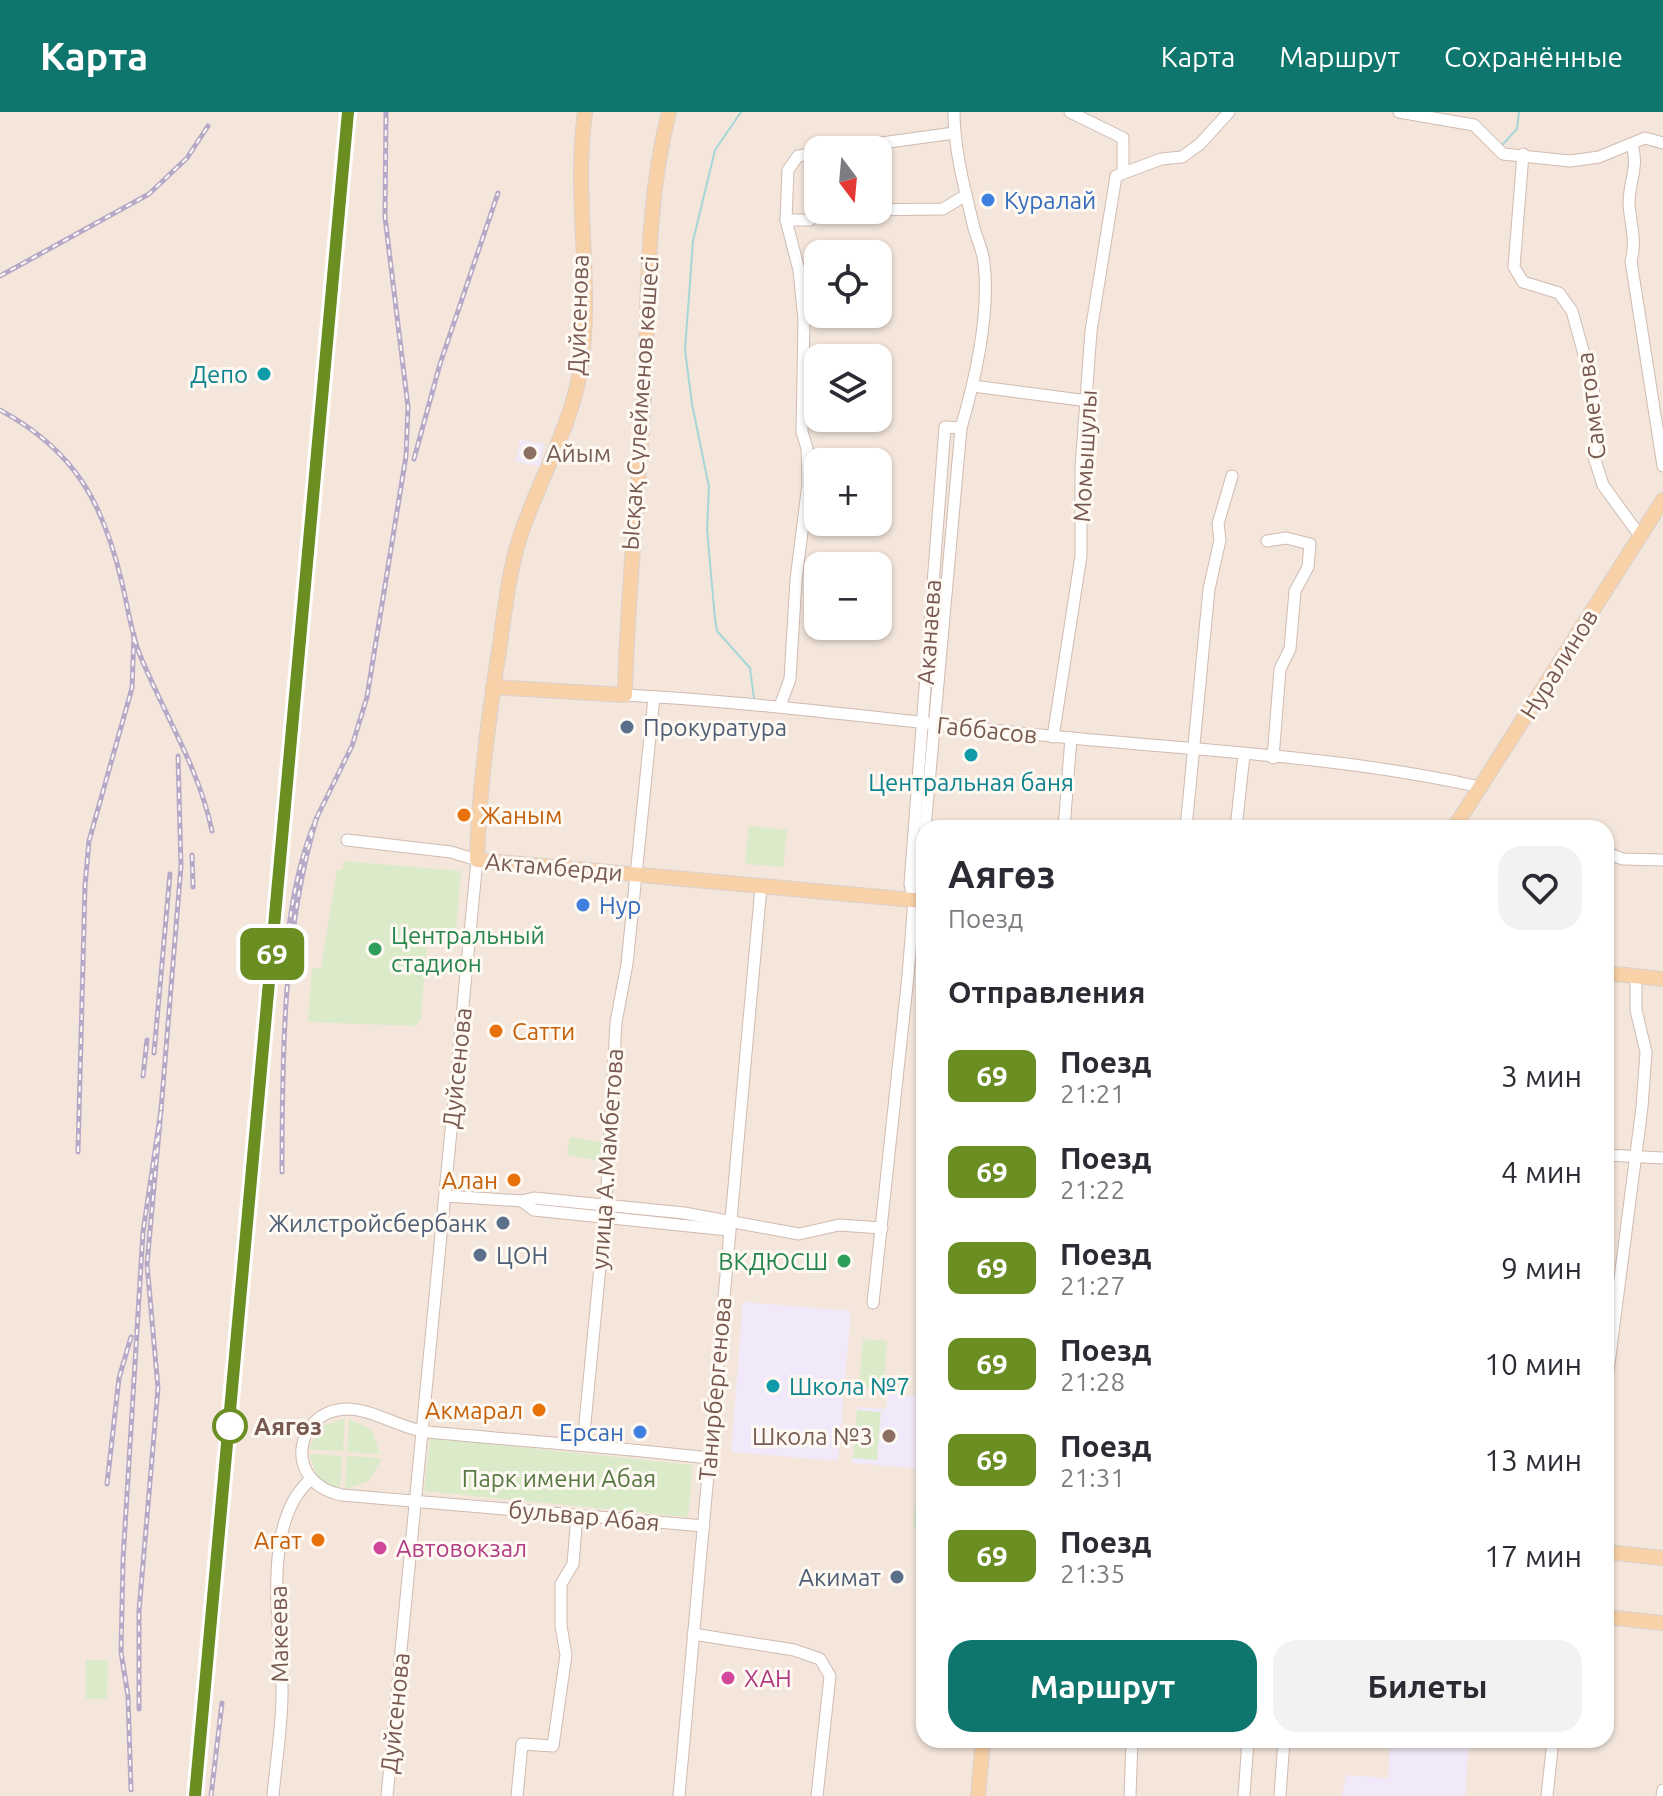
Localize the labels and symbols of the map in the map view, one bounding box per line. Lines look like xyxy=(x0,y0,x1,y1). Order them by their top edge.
north arrow xyxy=(804,136,892,224)
place label: Куралай xyxy=(1004,187,1096,214)
marker: Куралай xyxy=(979,191,997,209)
street label: Дуйсенова xyxy=(562,254,594,376)
street label: Ысқақ Сүлейменов көшесі xyxy=(616,255,664,551)
street label: Саметова xyxy=(1571,351,1611,461)
place label: Депо xyxy=(190,361,248,388)
marker: Депо xyxy=(255,365,273,383)
street label: Момышулы xyxy=(1068,389,1102,523)
place label: Айым xyxy=(546,440,611,467)
marker: Айым xyxy=(521,444,539,462)
street label: Аканаева xyxy=(912,578,946,686)
street label: Нуралинов xyxy=(1515,604,1603,724)
street label: Габбасов xyxy=(935,711,1039,749)
place label: Прокуратура xyxy=(643,714,787,741)
marker: Прокуратура xyxy=(618,718,636,736)
marker: Центральная баня xyxy=(962,746,980,764)
place label: Центральная баня xyxy=(868,769,1074,796)
place label: Жаным xyxy=(480,802,562,829)
marker: Жаным xyxy=(455,806,473,824)
street label: Актамберди xyxy=(484,848,624,886)
place label: Нур xyxy=(599,892,641,919)
marker: Нур xyxy=(574,896,592,914)
place label: Центральный стадион xyxy=(391,922,545,977)
line badge: 69 xyxy=(236,928,308,980)
marker: Центральный стадион xyxy=(366,940,384,958)
street label: Дуйсенова xyxy=(437,1006,477,1130)
place label: Сатти xyxy=(512,1018,575,1045)
marker: Сатти xyxy=(487,1022,505,1040)
street label: улица А.Мамбетова xyxy=(586,1047,628,1271)
place label: Алан xyxy=(441,1167,498,1194)
marker: Алан xyxy=(505,1171,523,1189)
place label: Жилстройсбербанк xyxy=(268,1210,487,1237)
marker: Жилстройсбербанк xyxy=(494,1214,512,1232)
place label: ЦОН xyxy=(496,1242,548,1269)
marker: ЦОН xyxy=(471,1246,489,1264)
place label: ВКДЮСШ xyxy=(718,1248,828,1275)
marker: ВКДЮСШ xyxy=(835,1252,853,1270)
street label: Танирбергенова xyxy=(693,1296,737,1482)
place label: Школа №7 xyxy=(789,1373,910,1400)
marker: Школа №7 xyxy=(764,1377,782,1395)
place label: Акмарал xyxy=(425,1397,523,1424)
marker: Акмарал xyxy=(530,1401,548,1419)
marker: Аягөз xyxy=(213,1409,247,1443)
place label: Аягөз xyxy=(254,1413,322,1440)
place label: Ерсан xyxy=(559,1419,624,1446)
marker: Ерсан xyxy=(631,1423,649,1441)
place label: Школа №3 xyxy=(752,1423,873,1450)
marker: Школа №3 xyxy=(880,1427,898,1445)
park label: Парк имени Абая xyxy=(462,1465,656,1492)
street label: бульвар Абая xyxy=(507,1496,661,1536)
place label: Агат xyxy=(254,1527,302,1554)
marker: Агат xyxy=(309,1531,327,1549)
place label: Автовокзал xyxy=(396,1535,527,1562)
marker: Автовокзал xyxy=(371,1539,389,1557)
place label: Акимат xyxy=(798,1564,881,1591)
marker: Акимат xyxy=(888,1568,906,1586)
street label: Макеева xyxy=(265,1585,293,1683)
street label: Дуйсенова xyxy=(375,1651,415,1775)
place label: ХАН xyxy=(744,1665,792,1692)
marker: ХАН xyxy=(719,1669,737,1687)

